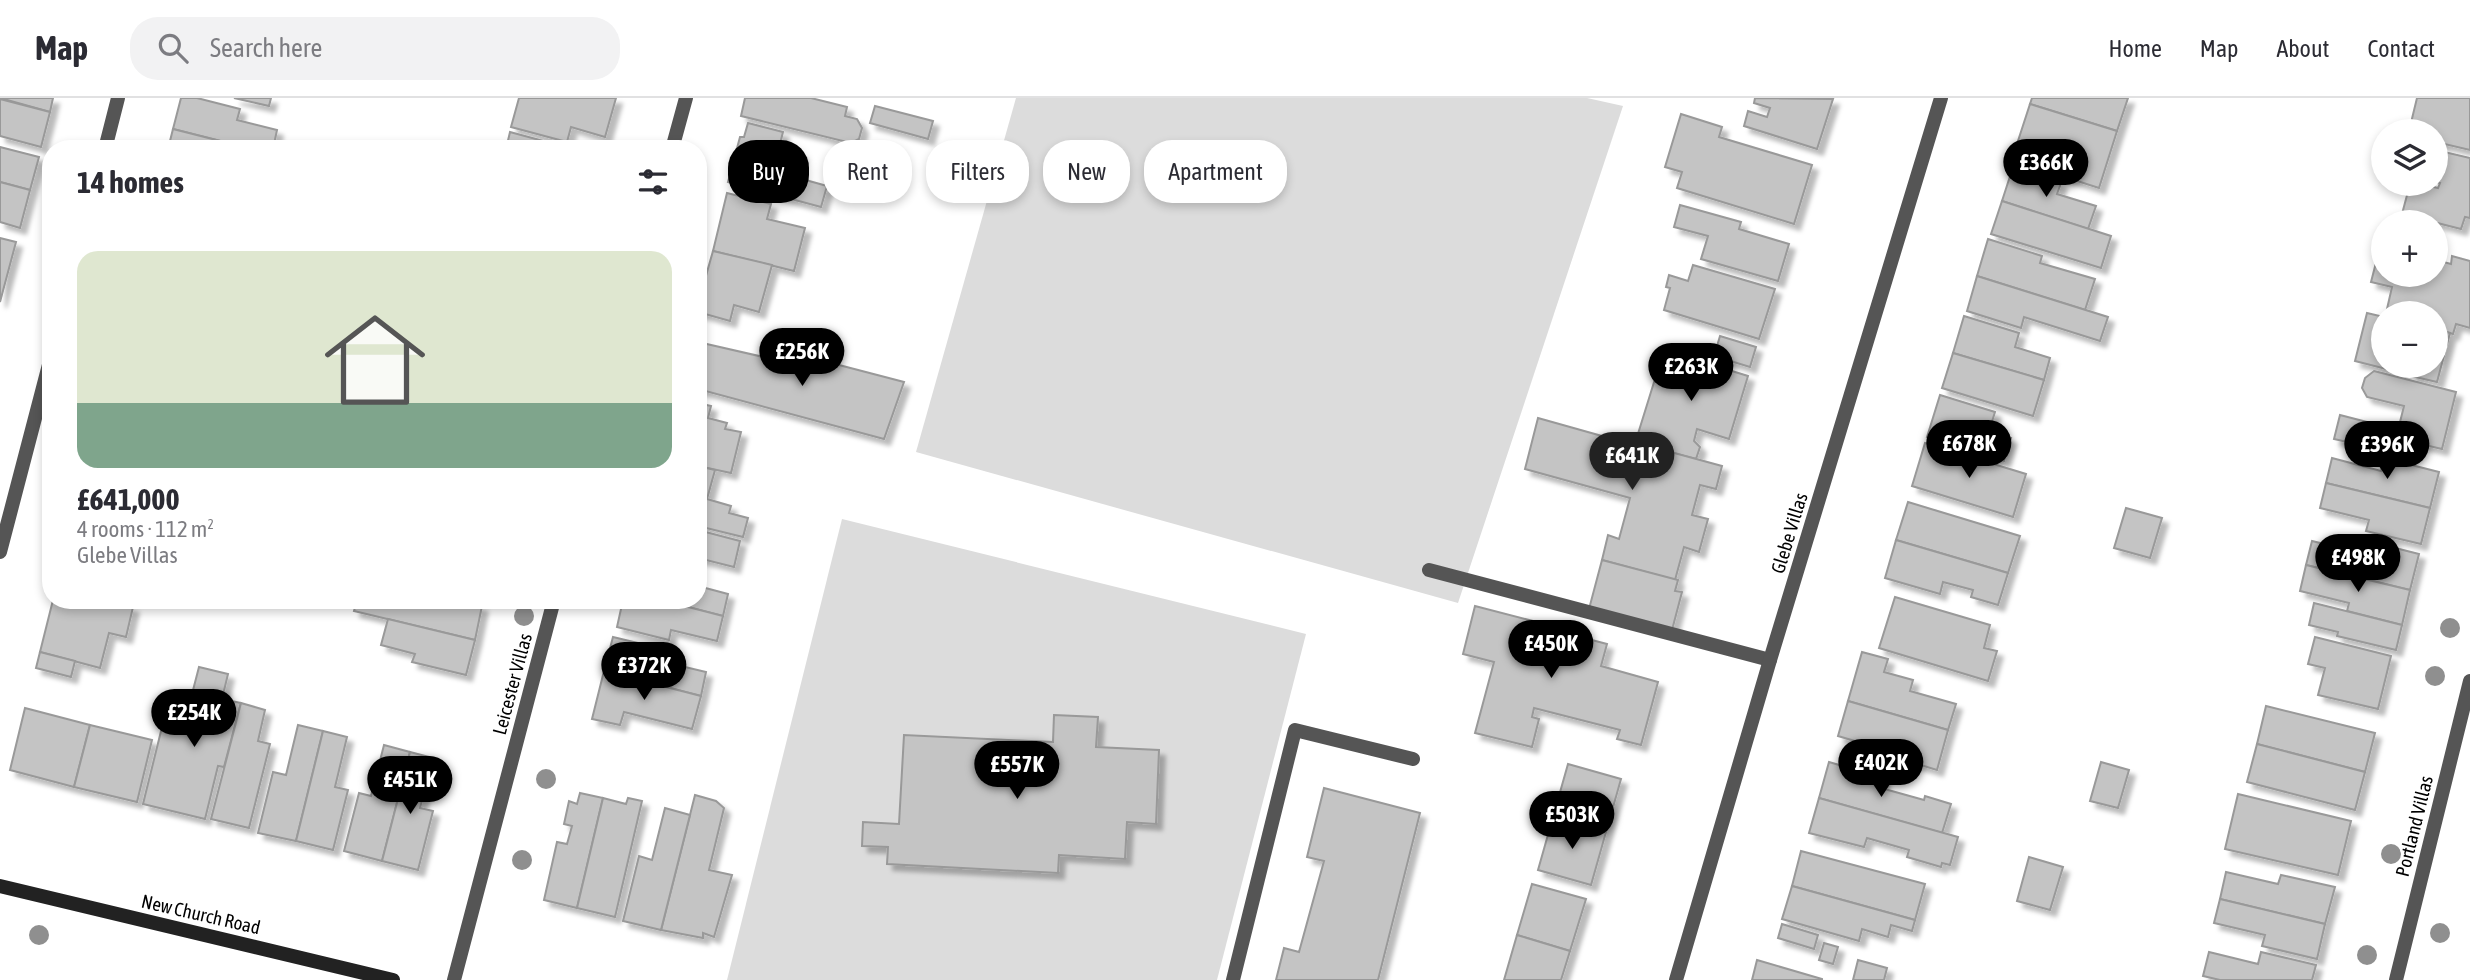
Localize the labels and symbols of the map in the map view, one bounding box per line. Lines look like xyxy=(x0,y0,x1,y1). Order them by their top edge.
pin: £366K xyxy=(1997,140,2095,199)
pin: £256K xyxy=(753,328,851,388)
pin: £263K xyxy=(1642,344,1740,403)
pin: £678K xyxy=(1920,420,2018,480)
pin: £396K xyxy=(2338,422,2436,481)
pin: £641K xyxy=(1583,432,1681,492)
street label: Glebe Villas xyxy=(1766,490,1812,576)
pin: £498K xyxy=(2309,534,2407,594)
pin: £450K xyxy=(1502,620,1600,680)
street label: Leicester Villas xyxy=(488,631,536,737)
pin: £372K xyxy=(595,642,693,702)
pin: £254K xyxy=(145,690,243,749)
pin: £402K xyxy=(1832,740,1930,799)
pin: £557K xyxy=(968,742,1066,801)
pin: £451K xyxy=(361,756,459,816)
street label: Portland Villas xyxy=(2391,773,2437,879)
pin: £503K xyxy=(1523,792,1621,851)
street label: New Church Road xyxy=(139,890,263,938)

